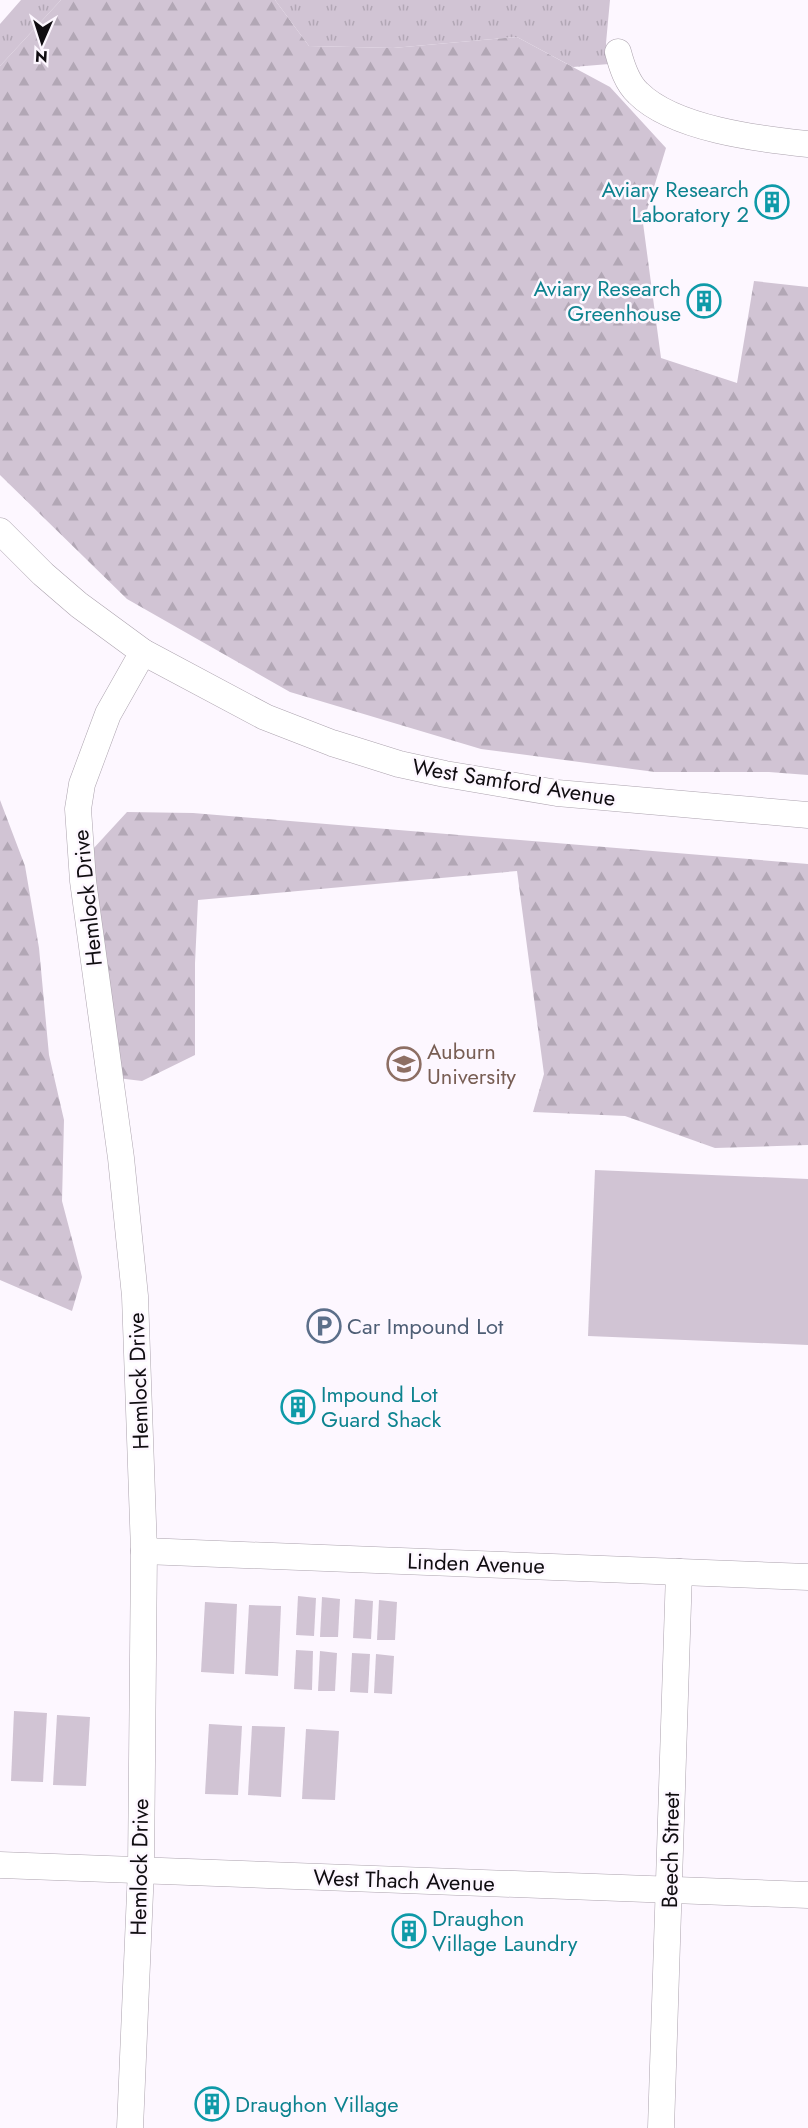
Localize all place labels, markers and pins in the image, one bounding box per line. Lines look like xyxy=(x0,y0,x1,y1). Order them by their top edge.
place label: Aviary Research Laboratory 2 xyxy=(601,173,749,230)
building icon: Aviary Research Laboratory 2 xyxy=(754,184,790,220)
place label: Aviary Research Greenhouse xyxy=(533,272,681,329)
building icon: Aviary Research Greenhouse xyxy=(686,283,722,319)
place label: Auburn University xyxy=(427,1035,516,1092)
school or university icon: Auburn University xyxy=(386,1046,422,1082)
parking icon: Car Impound Lot xyxy=(306,1308,342,1344)
place label: Car Impound Lot xyxy=(347,1310,504,1342)
place label: Impound Lot Guard Shack xyxy=(321,1378,442,1435)
building icon: Impound Lot Guard Shack xyxy=(280,1389,316,1425)
place label: Draughon Village Laundry xyxy=(432,1902,578,1959)
building icon: Draughon Village Laundry xyxy=(391,1913,427,1949)
building icon: Draughon Village xyxy=(194,2086,230,2122)
place label: Draughon Village xyxy=(235,2088,399,2120)

